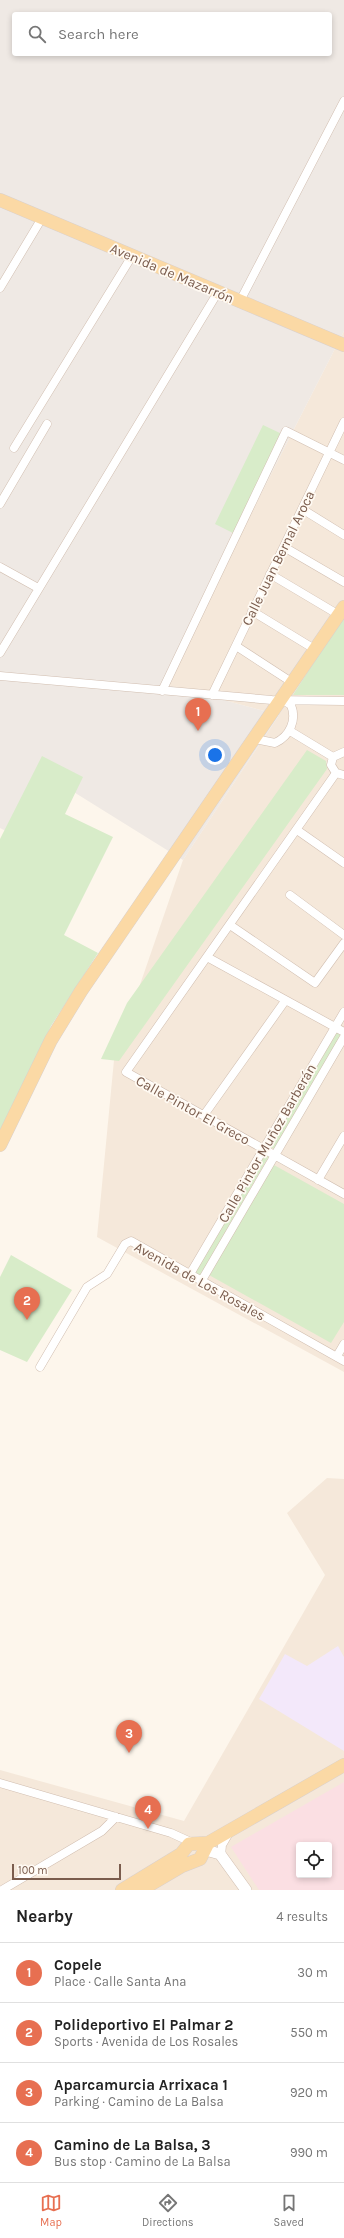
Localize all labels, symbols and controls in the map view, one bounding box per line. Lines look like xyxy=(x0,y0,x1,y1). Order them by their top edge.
search box xyxy=(12,12,332,56)
icon: search xyxy=(26,23,48,45)
text: Search here xyxy=(58,25,139,43)
street label: Avenida de Mazarrón xyxy=(107,240,236,307)
street label: Calle Juan Bernal Aroca xyxy=(238,488,319,629)
pin: 1 xyxy=(185,698,211,731)
your location xyxy=(205,745,225,765)
street label: Calle Pintor Muñoz Barberán xyxy=(215,1061,320,1226)
street label: Calle Pintor El Greco xyxy=(133,1072,253,1149)
street label: Avenida de Los Rosales xyxy=(131,1238,268,1325)
pin: 2 xyxy=(14,1287,40,1320)
pin: 3 xyxy=(116,1720,142,1753)
pin: 4 xyxy=(135,1796,161,1829)
map controls xyxy=(296,1842,332,1878)
button: locate xyxy=(296,1842,332,1878)
scale bar xyxy=(12,1862,121,1881)
text: 100 m xyxy=(18,1864,48,1877)
text: Nearby xyxy=(16,1906,73,1926)
text: 4 results xyxy=(276,1909,328,1924)
text: Copele xyxy=(54,1956,102,1974)
text: 1 xyxy=(27,1965,31,1980)
text: 30 m xyxy=(297,1965,328,1980)
text: Place · Calle Santa Ana xyxy=(54,1974,187,1989)
text: Polideportivo El Palmar 2 xyxy=(54,2016,233,2034)
text: 2 xyxy=(25,2025,33,2040)
text: 550 m xyxy=(290,2025,328,2040)
text: Sports · Avenida de Los Rosales xyxy=(54,2034,238,2049)
text: Aparcamurcia Arrixaca 1 xyxy=(54,2076,228,2094)
text: 3 xyxy=(25,2085,33,2100)
text: 920 m xyxy=(290,2085,328,2100)
text: Parking · Camino de La Balsa xyxy=(54,2094,224,2109)
text: Camino de La Balsa, 3 xyxy=(54,2136,211,2154)
text: 4 xyxy=(25,2145,33,2160)
text: 990 m xyxy=(290,2145,328,2160)
text: Bus stop · Camino de La Balsa xyxy=(54,2154,231,2169)
tab: Map xyxy=(40,2192,62,2229)
tab: Directions xyxy=(142,2192,194,2229)
tab: Saved xyxy=(274,2192,304,2229)

